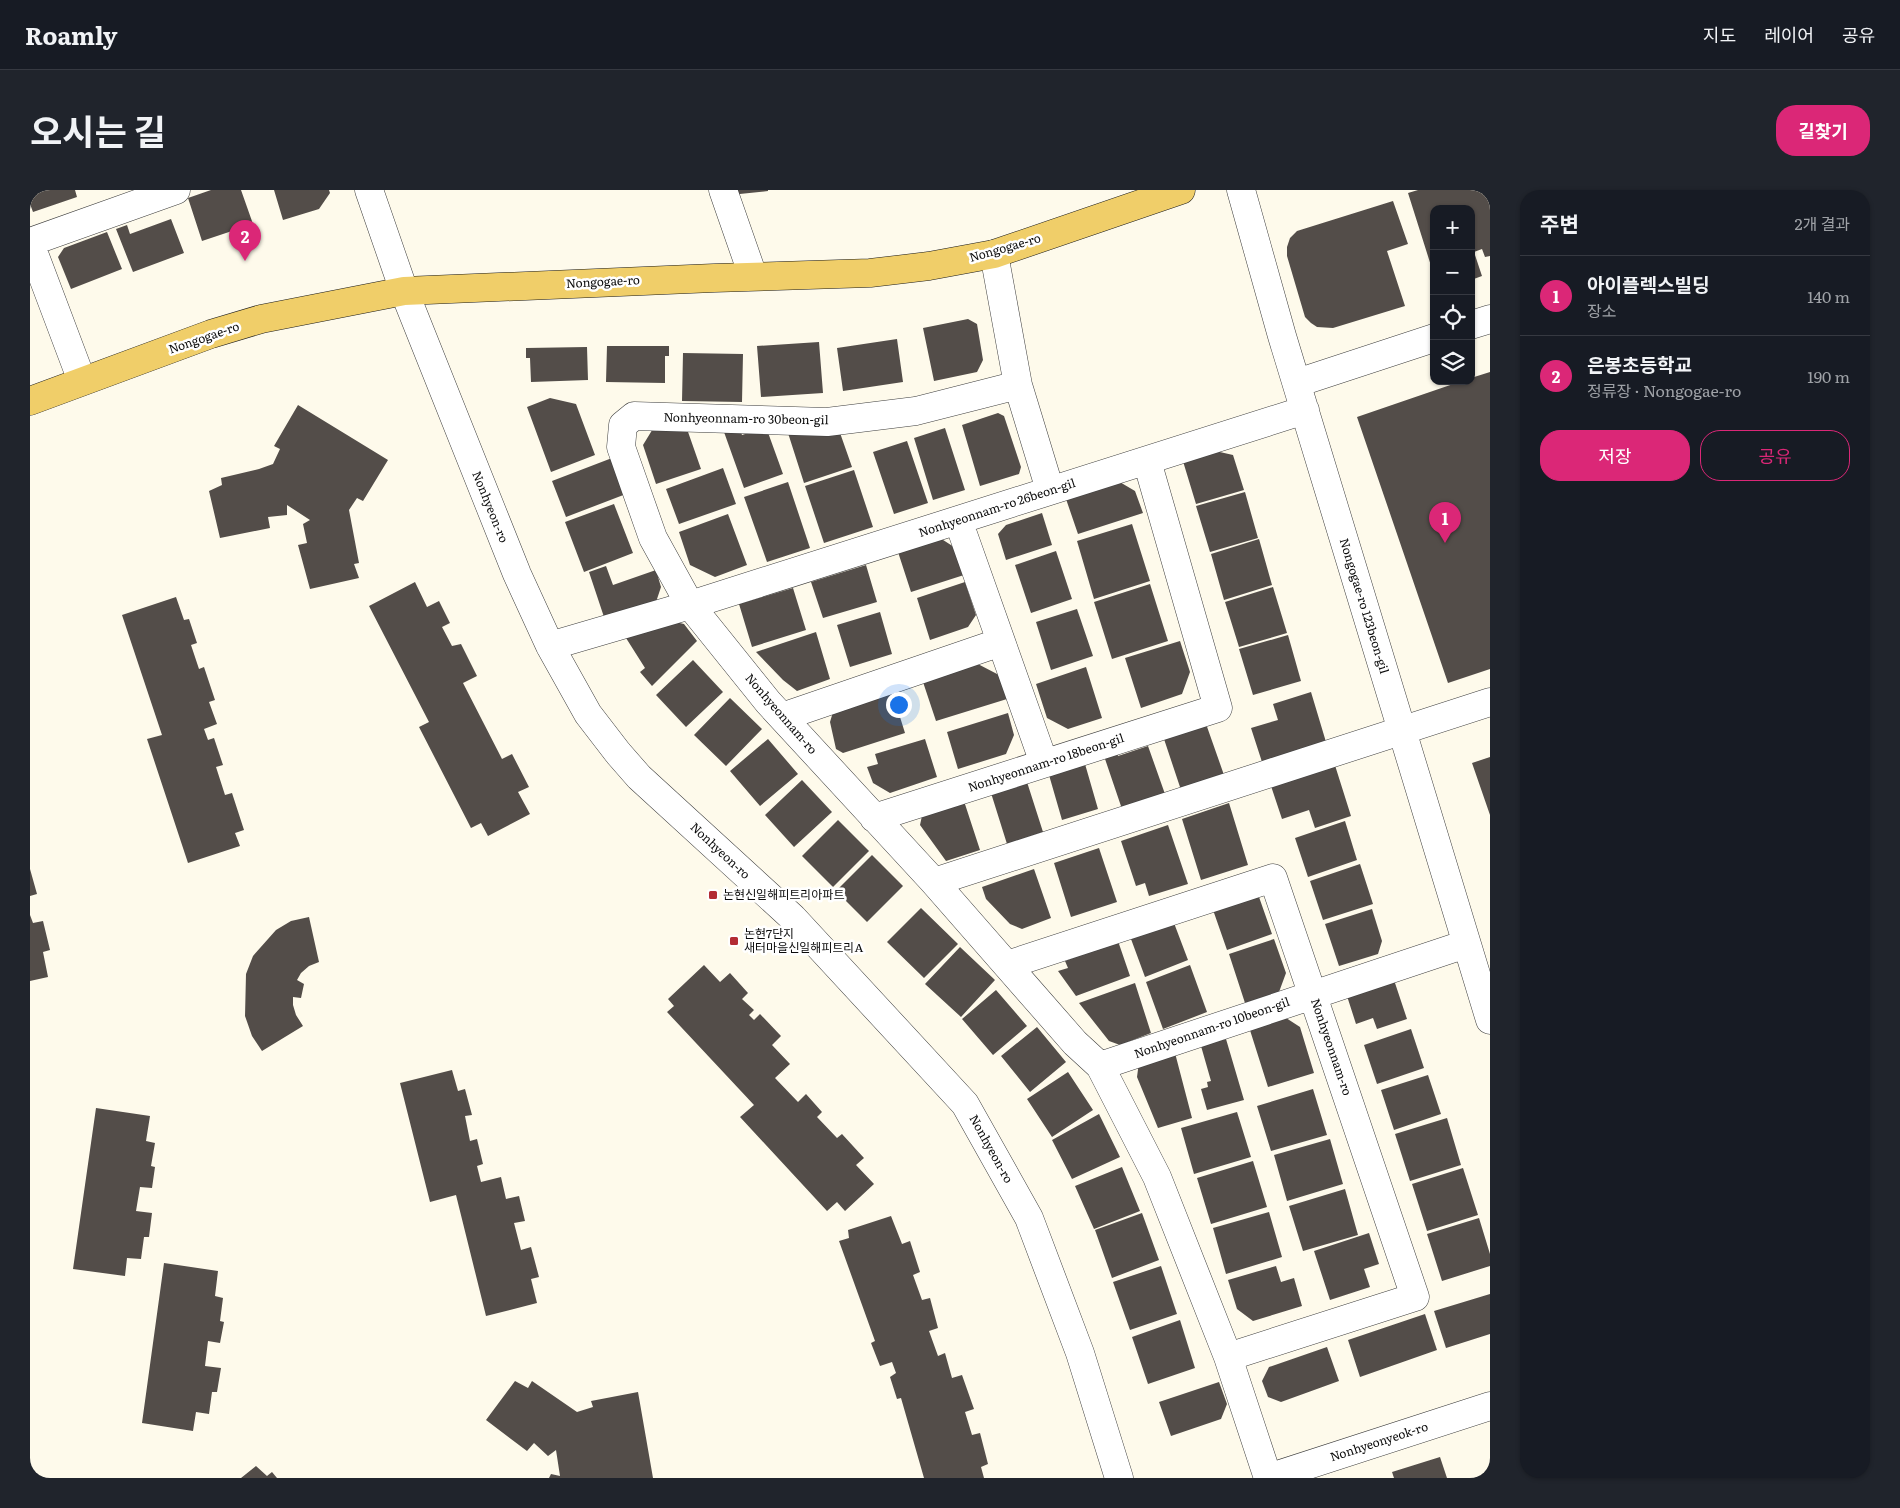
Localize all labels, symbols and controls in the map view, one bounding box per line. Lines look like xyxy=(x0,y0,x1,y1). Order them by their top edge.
text: Roamly xyxy=(25,17,118,52)
text: 지도 xyxy=(1703,21,1736,48)
text: 레이어 xyxy=(1764,21,1814,48)
text: 공유 xyxy=(1842,21,1875,48)
text: 오시는 길 xyxy=(30,104,166,156)
button: 길찾기 xyxy=(1776,105,1870,156)
map controls xyxy=(1430,205,1475,385)
button: + xyxy=(1430,205,1475,250)
text: 주변 xyxy=(1540,207,1579,238)
text: 2개 결과 xyxy=(1795,211,1850,235)
pin: 2 xyxy=(229,220,261,261)
street label: Nongogae-ro xyxy=(967,228,1043,266)
button: − xyxy=(1430,250,1475,295)
street label: Nongogae-ro xyxy=(566,270,640,292)
text: 아이플렉스빌딩 xyxy=(1587,270,1709,298)
text: 1 xyxy=(1553,284,1559,308)
text: 140 m xyxy=(1807,284,1850,308)
button: locate xyxy=(1430,295,1475,340)
text: 장소 xyxy=(1587,298,1616,322)
street label: Nongogae-ro xyxy=(166,317,242,358)
button: layers xyxy=(1430,340,1475,385)
text: 은봉초등학교 xyxy=(1587,350,1692,378)
text: 2 xyxy=(1552,364,1560,388)
text: 190 m xyxy=(1807,364,1850,388)
text: 정류장 · Nongogae-ro xyxy=(1587,378,1741,402)
street label: Nonhyeonnam-ro 30beon-gil xyxy=(663,408,829,428)
button: 저장 xyxy=(1540,430,1690,481)
button: 공유 xyxy=(1700,430,1850,481)
street label: Nonhyeon-ro xyxy=(468,468,514,545)
street label: Nonhyeonnam-ro 26beon-gil xyxy=(916,473,1078,541)
pin: 1 xyxy=(1429,502,1461,543)
street label: Nongogae-ro 123beon-gil xyxy=(1336,536,1394,676)
street label: Nonhyeonnam-ro xyxy=(742,669,822,758)
your location xyxy=(886,692,912,718)
street label: Nonhyeonnam-ro 18beon-gil xyxy=(965,728,1126,796)
street label: Nonhyeon-ro xyxy=(687,818,755,883)
place label: 논현신일해피트리아파트 xyxy=(723,885,844,903)
marker: 논현신일해피트리아파트 xyxy=(707,889,719,901)
place label: 논현7단지 새터마을신일해피트리A xyxy=(744,924,863,956)
marker: 논현7단지 새터마을신일해피트리A xyxy=(728,935,740,947)
street label: Nonhyeonnam-ro 10beon-gil xyxy=(1131,992,1292,1062)
street label: Nonhyeonnam-ro xyxy=(1307,996,1357,1098)
street label: Nonhyeon-ro xyxy=(966,1111,1018,1186)
street label: Nonhyeonyeok-ro xyxy=(1327,1417,1430,1465)

